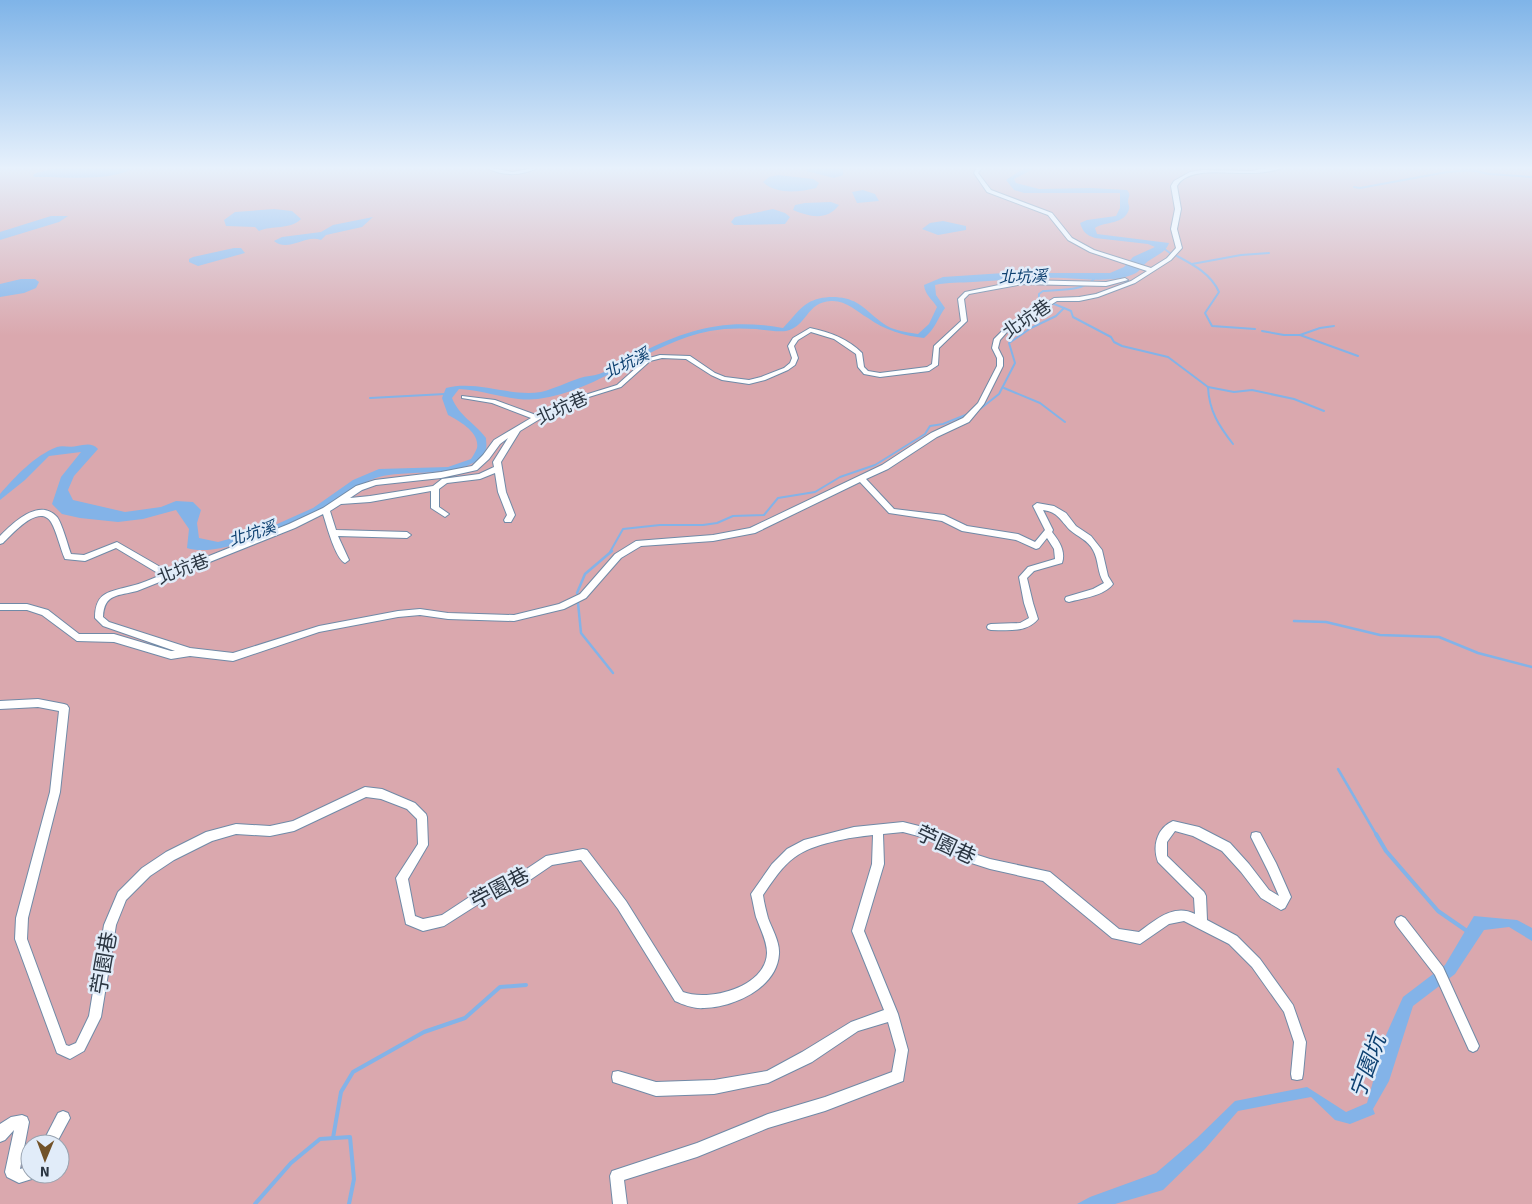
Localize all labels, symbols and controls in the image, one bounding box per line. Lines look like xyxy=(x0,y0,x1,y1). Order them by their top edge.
water label: 北坑溪 xyxy=(999,267,1049,287)
street label: 北坑巷 xyxy=(998,295,1056,343)
water label: 北坑溪 xyxy=(600,344,654,383)
street label: 北坑巷 xyxy=(533,387,591,429)
water label: 北坑溪 xyxy=(226,516,280,551)
street label: 北坑巷 xyxy=(154,549,212,589)
street label: 苧園巷 xyxy=(912,820,980,870)
street label: 苧園巷 xyxy=(466,862,534,914)
street label: 苧園巷 xyxy=(86,930,122,996)
water label: 宁園坑 xyxy=(1343,1028,1392,1102)
north arrow xyxy=(20,1134,70,1184)
text: N xyxy=(40,1163,50,1180)

